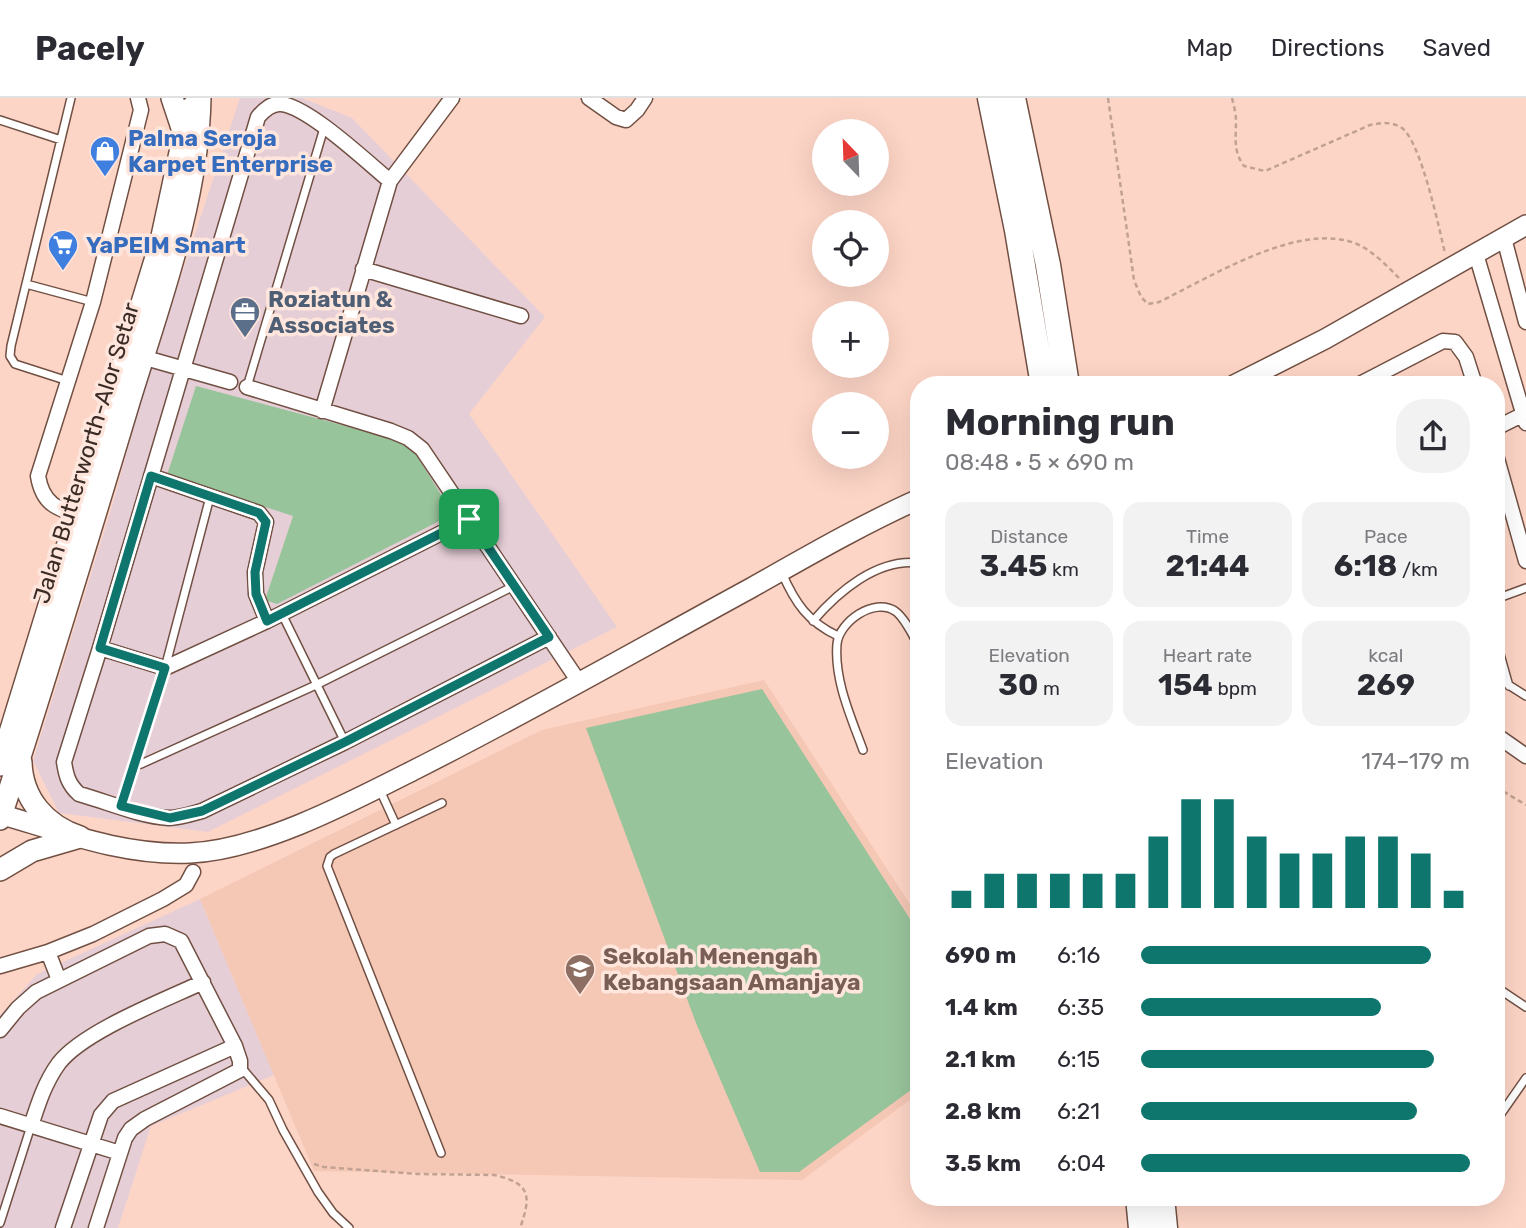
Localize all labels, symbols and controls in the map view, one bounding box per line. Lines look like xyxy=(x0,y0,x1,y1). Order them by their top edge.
text: Pacely xyxy=(35,29,145,68)
text: Map xyxy=(1186,34,1233,62)
text: Directions xyxy=(1271,34,1384,62)
text: Saved xyxy=(1422,34,1491,62)
north arrow xyxy=(812,119,889,196)
map controls xyxy=(812,119,889,469)
place label: Palma Seroja Karpet Enterprise xyxy=(128,124,333,178)
shop icon: Palma Seroja Karpet Enterprise xyxy=(88,134,122,178)
button: locate xyxy=(812,210,889,287)
supermarket icon: YaPEIM Smart xyxy=(46,228,80,272)
place label: YaPEIM Smart xyxy=(86,231,246,259)
place label: Roziatun & Associates xyxy=(268,285,395,339)
office icon: Roziatun & Associates xyxy=(228,295,262,339)
street label: Jalan Butterworth-Alor Setar xyxy=(27,299,145,607)
button: + xyxy=(812,301,889,378)
button: − xyxy=(812,392,889,469)
text: Morning run xyxy=(945,399,1175,445)
button: share xyxy=(1396,399,1470,473)
text: 08:48 · 5 × 690 m xyxy=(945,448,1134,476)
pin xyxy=(439,489,499,549)
icon: arrive xyxy=(450,500,488,538)
text: Distance xyxy=(990,525,1068,548)
text: Time xyxy=(1186,525,1229,548)
text: Pace xyxy=(1364,525,1408,548)
text: 3.45 xyxy=(980,548,1047,584)
text: 21:44 xyxy=(1165,548,1250,584)
text: 6:18 xyxy=(1334,548,1397,584)
text: km xyxy=(1047,558,1079,581)
text: /km xyxy=(1397,558,1438,581)
text: Elevation xyxy=(988,644,1070,667)
text: Heart rate xyxy=(1163,644,1252,667)
text: kcal xyxy=(1368,644,1403,667)
text: 30 xyxy=(998,667,1038,703)
text: 154 xyxy=(1158,667,1213,703)
text: 269 xyxy=(1357,667,1415,703)
text: m xyxy=(1038,677,1060,700)
text: bpm xyxy=(1213,677,1257,700)
text: Elevation xyxy=(945,747,1044,775)
text: 174–179 m xyxy=(1361,747,1470,775)
text: 690 m xyxy=(945,941,1016,969)
text: 6:16 xyxy=(1057,941,1100,969)
place label: Sekolah Menengah Kebangsaan Amanjaya xyxy=(603,942,861,996)
school or university icon: Sekolah Menengah Kebangsaan Amanjaya xyxy=(563,952,597,996)
text: 1.4 km xyxy=(945,993,1018,1021)
text: 6:35 xyxy=(1057,993,1104,1021)
text: 2.1 km xyxy=(945,1045,1016,1073)
text: 6:15 xyxy=(1057,1045,1100,1073)
text: 2.8 km xyxy=(945,1097,1021,1125)
text: 6:21 xyxy=(1057,1097,1100,1125)
text: 3.5 km xyxy=(945,1149,1021,1177)
text: 6:04 xyxy=(1057,1149,1106,1177)

